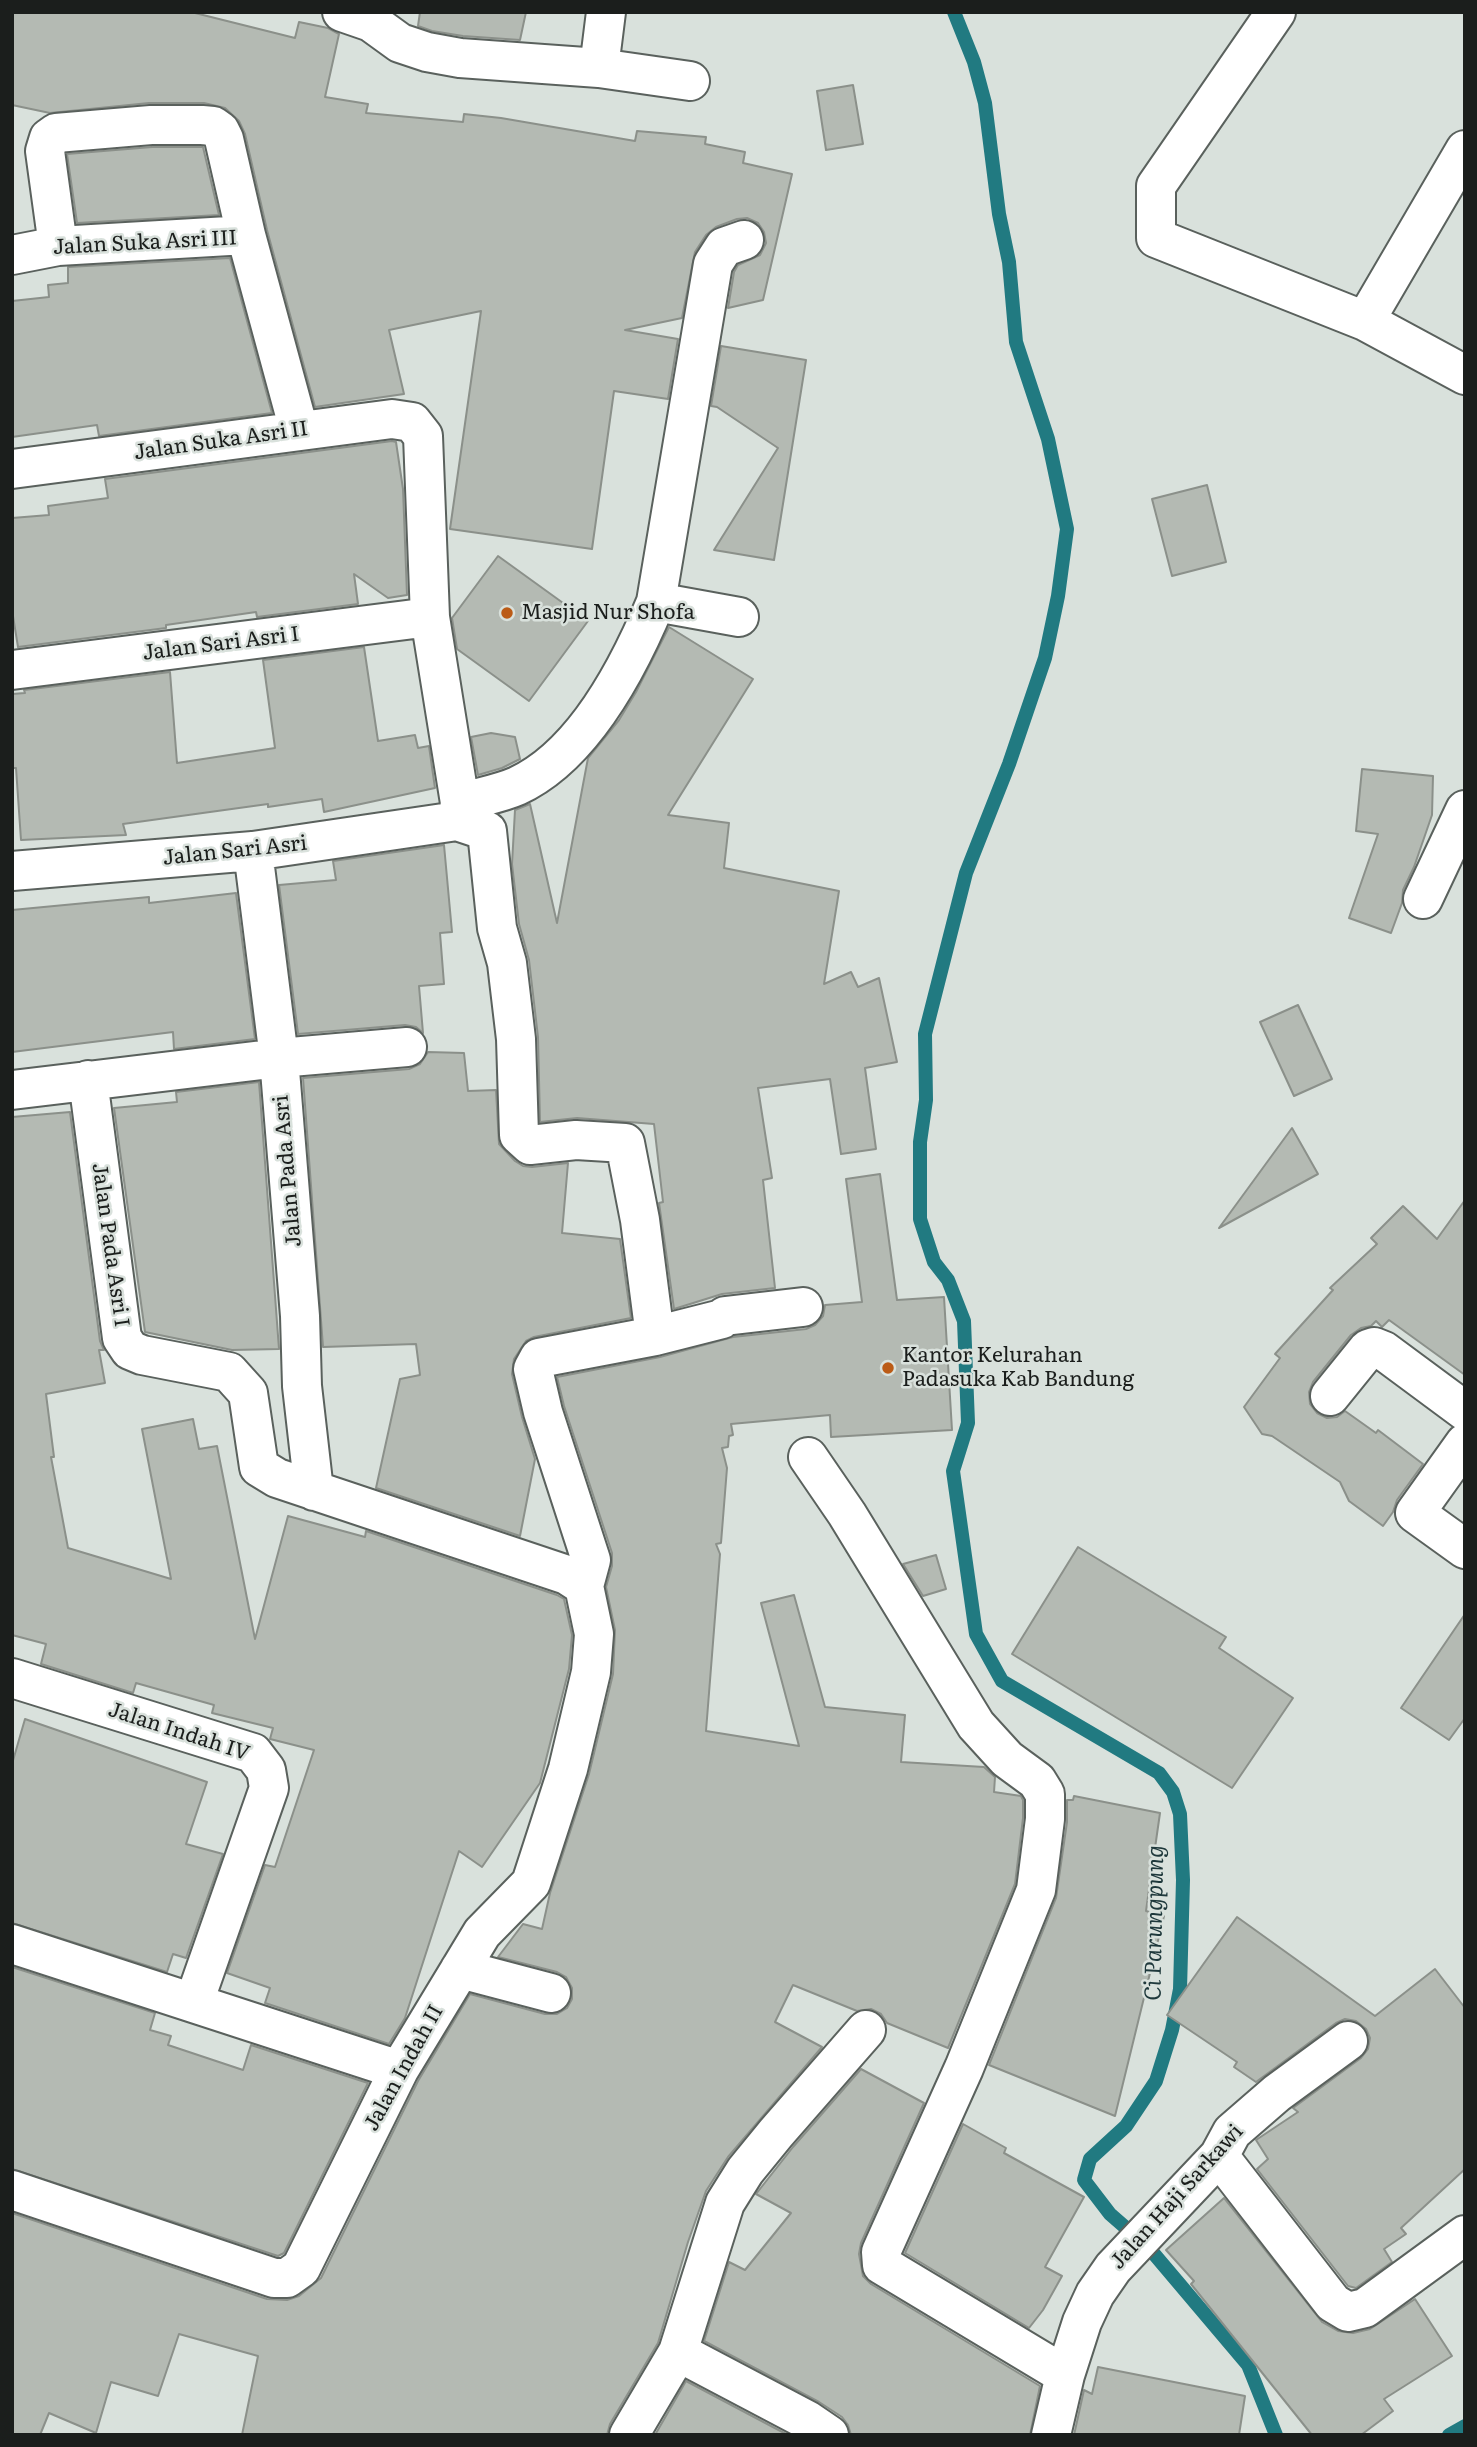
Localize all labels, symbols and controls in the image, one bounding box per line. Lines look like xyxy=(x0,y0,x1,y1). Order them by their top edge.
street label: Jalan Suka Asri III xyxy=(52,226,238,260)
street label: Jalan Suka Asri II xyxy=(132,416,310,466)
place label: Masjid Nur Shofa xyxy=(521,600,695,626)
marker: Masjid Nur Shofa xyxy=(499,605,515,621)
street label: Jalan Sari Asri I xyxy=(141,622,301,666)
street label: Jalan Sari Asri xyxy=(162,831,308,871)
street label: Jalan Pada Asri xyxy=(269,1094,307,1248)
street label: Jalan Pada Asri I xyxy=(86,1161,134,1329)
place label: Kantor Kelurahan Padasuka Kab Bandung xyxy=(902,1343,1134,1393)
marker: Kantor Kelurahan Padasuka Kab Bandung xyxy=(880,1360,896,1376)
street label: Jalan Indah IV xyxy=(105,1697,253,1767)
water label: Ci Parungpung xyxy=(1140,1845,1170,2001)
street label: Jalan Indah II xyxy=(359,2001,449,2135)
street label: Jalan Haji Sarkawi xyxy=(1105,2119,1249,2275)

